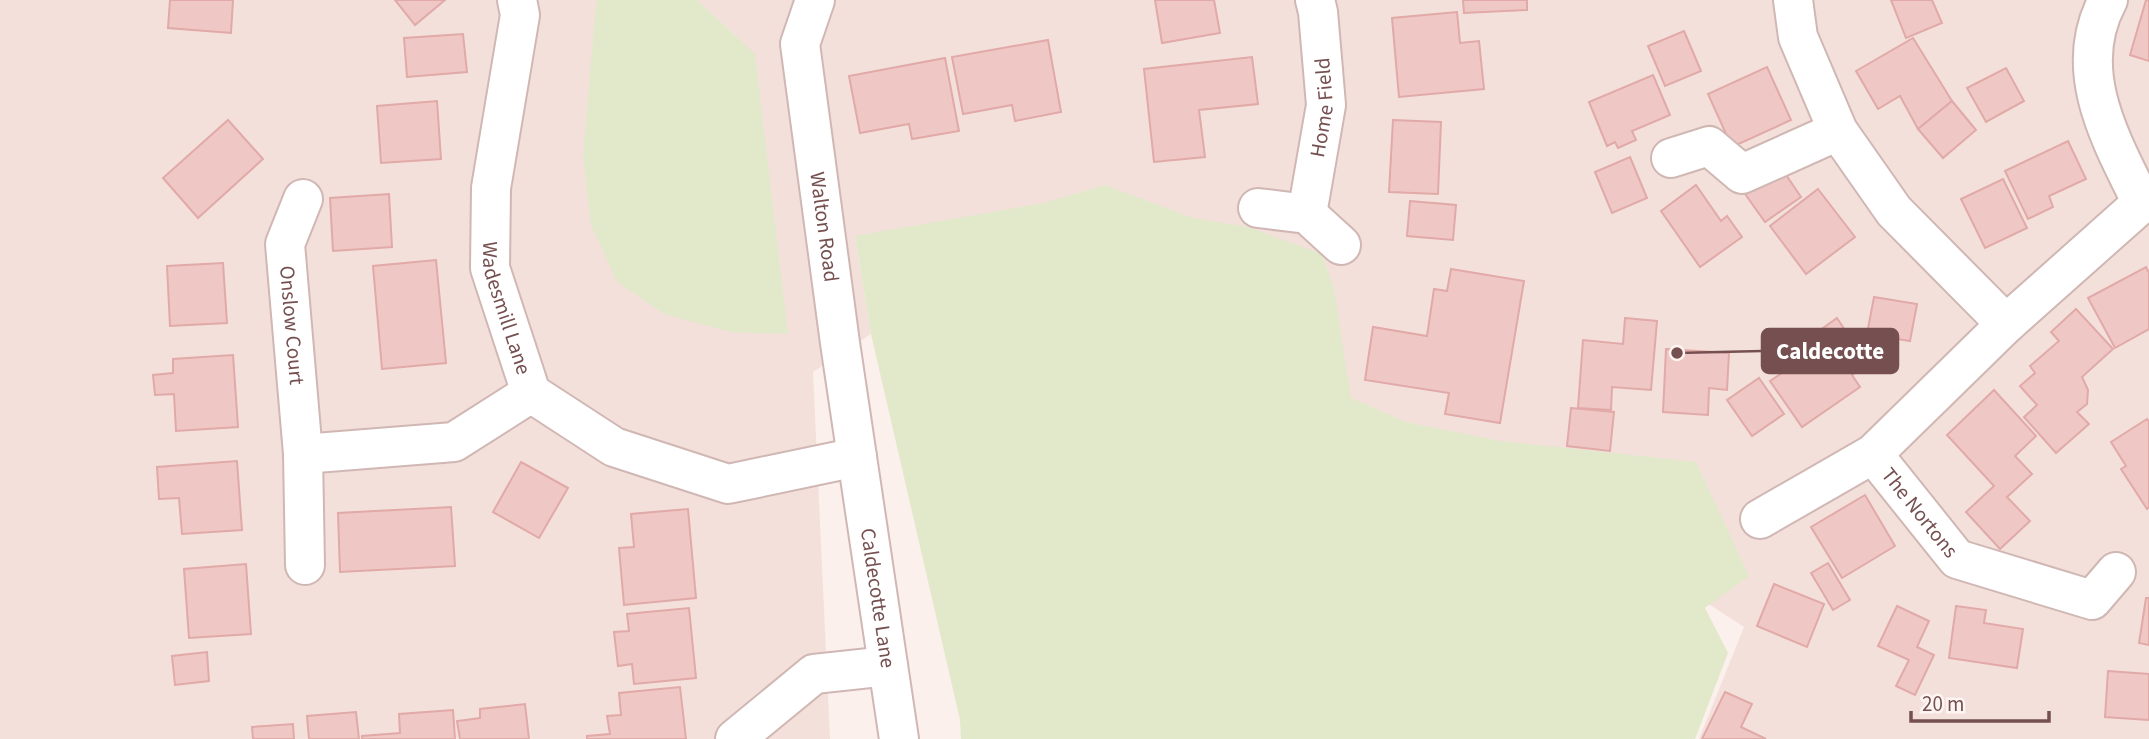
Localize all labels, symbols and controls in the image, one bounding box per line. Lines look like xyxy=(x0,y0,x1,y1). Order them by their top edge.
street label: Home Field xyxy=(1302,56,1341,159)
street label: Walton Road xyxy=(802,170,847,284)
street label: Wadesmill Lane xyxy=(475,241,539,378)
street label: Onslow Court xyxy=(272,264,312,386)
callout: Caldecotte xyxy=(1762,329,1898,373)
text: Caldecotte xyxy=(1776,335,1884,368)
street label: The Nortons xyxy=(1874,461,1965,564)
street label: Caldecotte Lane xyxy=(853,526,903,670)
scale bar xyxy=(1911,680,2049,724)
text: 20 m xyxy=(1922,689,1964,719)

